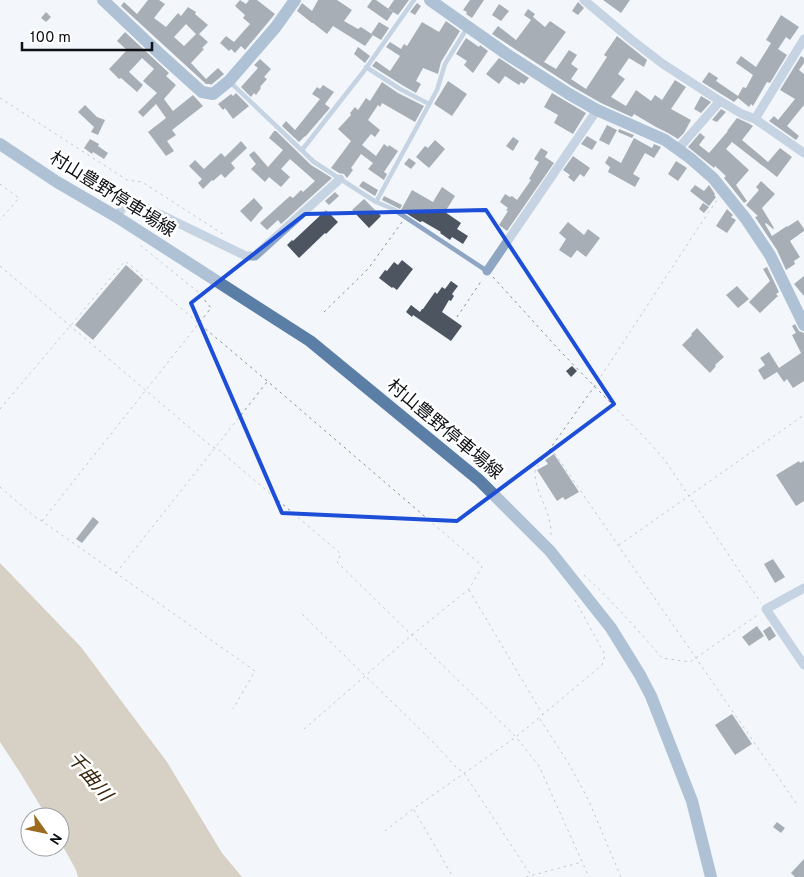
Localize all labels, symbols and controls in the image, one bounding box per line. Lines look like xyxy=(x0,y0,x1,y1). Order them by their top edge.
scale bar xyxy=(22,20,152,52)
text: 100 m xyxy=(30,29,71,48)
street label: 村山豊野停車場線 xyxy=(45,147,179,243)
street label: 村山豊野停車場線 xyxy=(381,375,507,485)
water label: 千曲川 xyxy=(61,747,118,808)
north arrow xyxy=(20,807,70,857)
text: N xyxy=(45,829,65,847)

